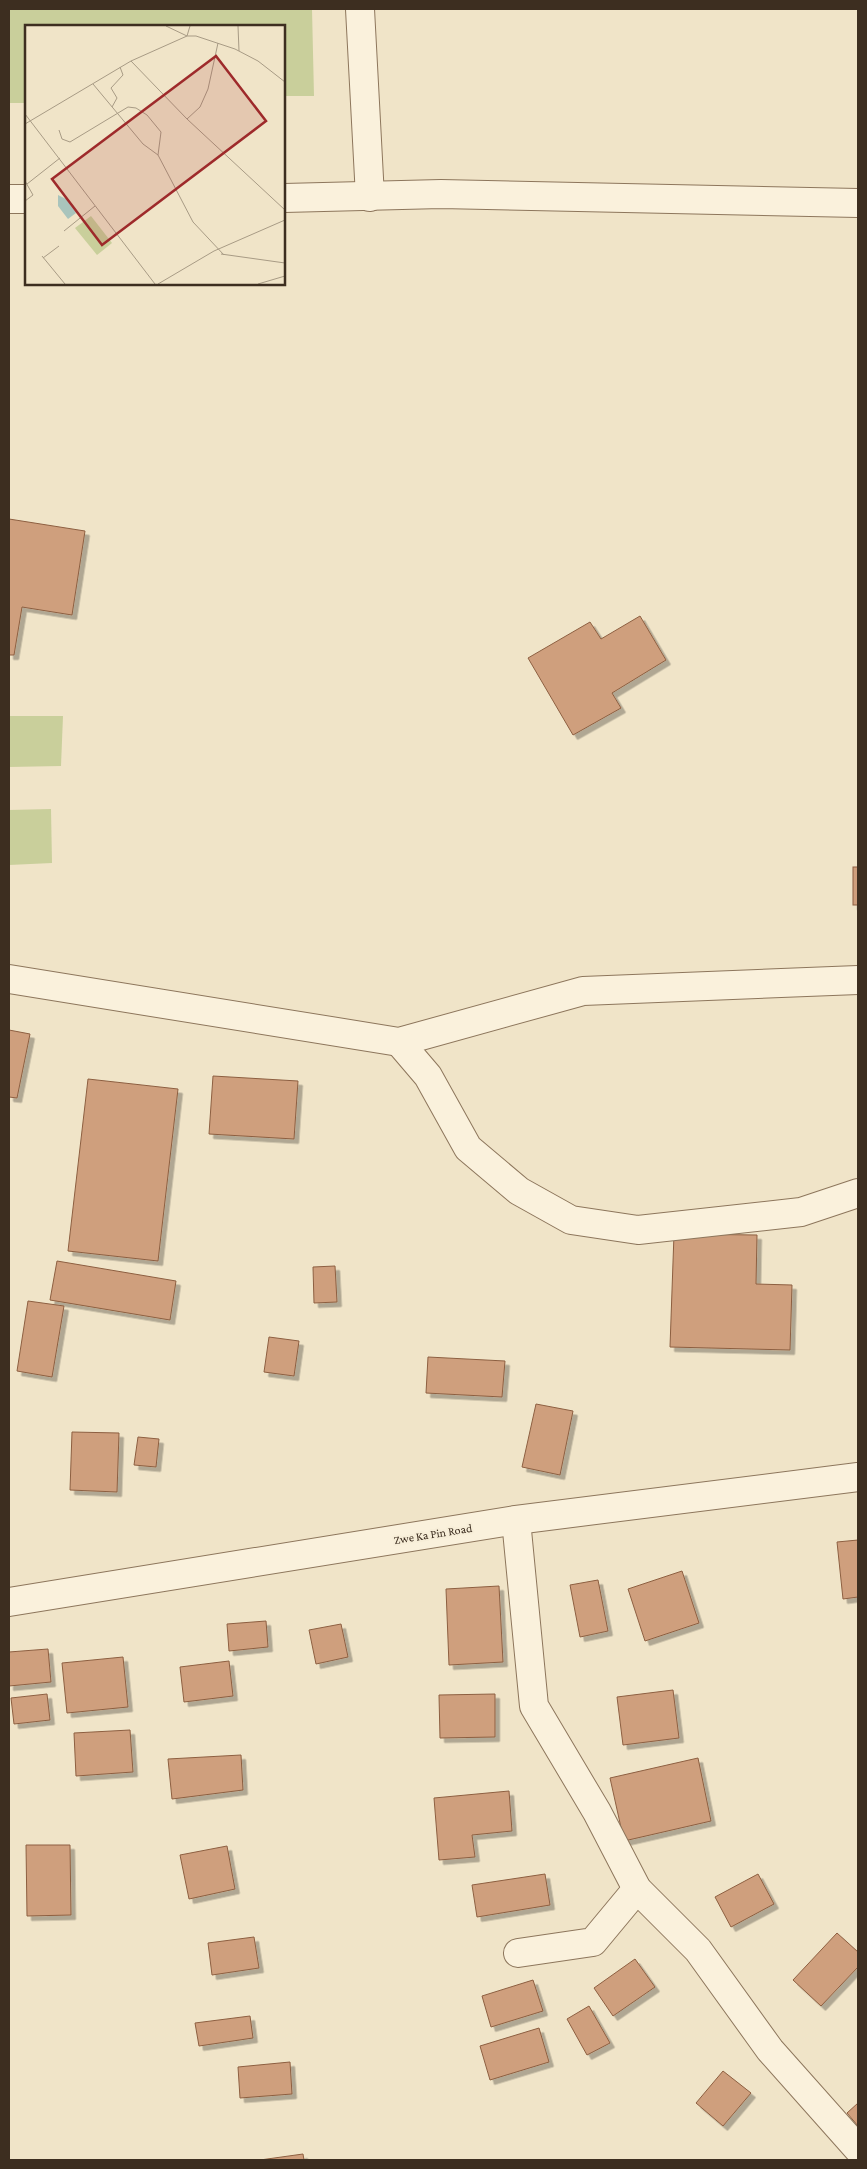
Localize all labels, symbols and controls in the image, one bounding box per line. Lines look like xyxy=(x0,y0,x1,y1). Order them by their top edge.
inset map xyxy=(25,25,285,285)
street label: Zwe Ka Pin Road xyxy=(393,1521,474,1547)

